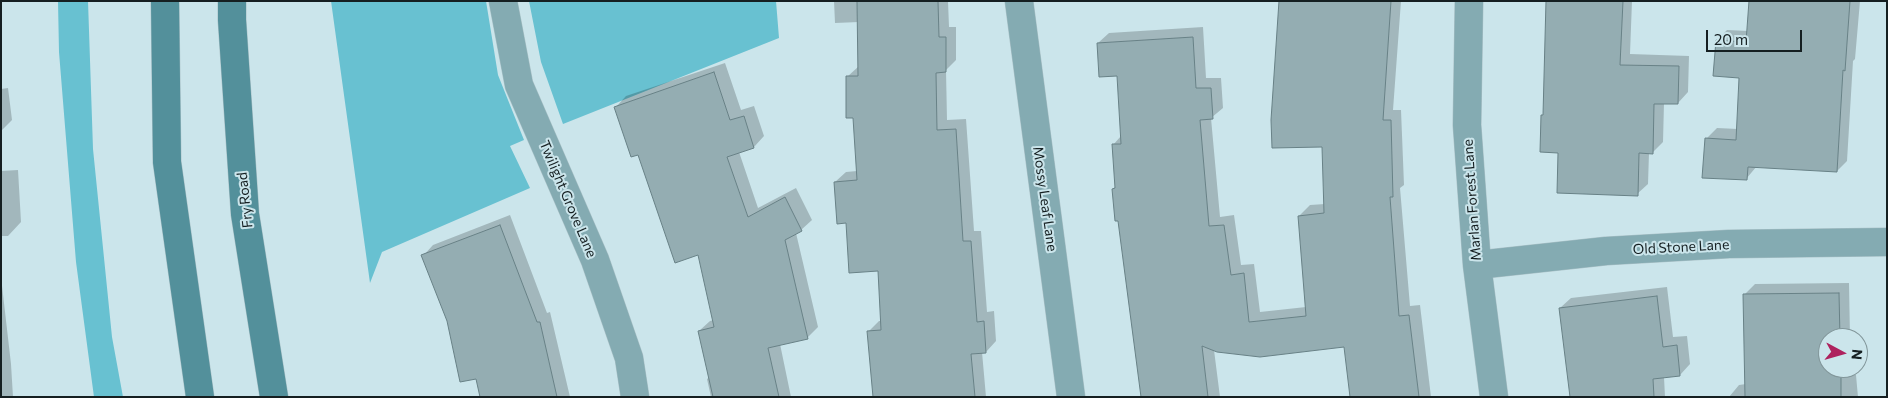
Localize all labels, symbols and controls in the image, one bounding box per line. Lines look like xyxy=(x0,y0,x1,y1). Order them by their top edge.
scale bar xyxy=(1708,20,1804,52)
text: 20 m xyxy=(1714,30,1748,48)
street label: Twilight Grove Lane xyxy=(536,138,600,260)
street label: Marlan Forest Lane xyxy=(1459,139,1485,261)
street label: Mossy Leaf Lane xyxy=(1029,145,1061,253)
street label: Fry Road xyxy=(234,171,256,229)
street label: Old Stone Lane xyxy=(1632,236,1730,258)
north arrow xyxy=(1818,328,1868,378)
text: N xyxy=(1848,348,1866,361)

